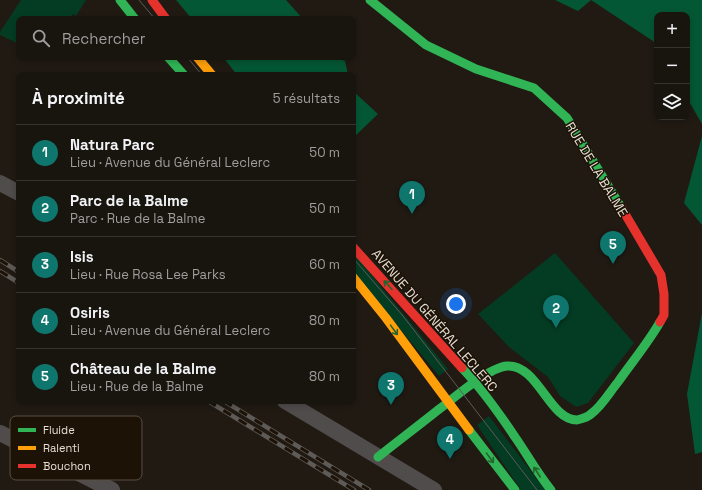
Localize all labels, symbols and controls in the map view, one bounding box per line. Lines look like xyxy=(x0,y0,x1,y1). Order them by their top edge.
map controls xyxy=(654,12,690,120)
button: + xyxy=(654,12,690,48)
search box xyxy=(16,16,356,60)
icon: search xyxy=(30,27,52,49)
text: Rechercher xyxy=(62,29,145,48)
button: − xyxy=(654,48,690,84)
button: layers xyxy=(654,84,690,120)
text: À proximité xyxy=(32,87,125,109)
text: 5 résultats xyxy=(273,90,340,107)
street label: RUE DE LA BALME xyxy=(562,119,632,220)
text: Natura Parc xyxy=(70,135,155,154)
text: 1 xyxy=(42,144,48,161)
text: 50 m xyxy=(309,144,340,161)
text: Lieu · Avenue du Général Leclerc xyxy=(70,154,270,171)
pin: 1 xyxy=(399,181,425,214)
text: Parc de la Balme xyxy=(70,191,188,210)
text: 2 xyxy=(41,200,49,217)
text: 50 m xyxy=(309,200,340,217)
text: Parc · Rue de la Balme xyxy=(70,210,205,227)
pin: 5 xyxy=(600,231,626,264)
street label: AVENUE DU GÉNÉRAL LECLERC xyxy=(368,245,501,395)
text: Isis xyxy=(70,247,94,266)
text: 3 xyxy=(41,256,49,273)
text: 60 m xyxy=(309,256,340,273)
text: Lieu · Rue Rosa Lee Parks xyxy=(70,266,226,283)
one-way arrow xyxy=(383,280,392,291)
your location xyxy=(446,294,466,314)
pin: 2 xyxy=(543,295,569,328)
text: Osiris xyxy=(70,303,110,322)
text: 4 xyxy=(41,312,49,329)
text: 80 m xyxy=(309,312,340,329)
text: Lieu · Avenue du Général Leclerc xyxy=(70,322,270,339)
one-way arrow xyxy=(390,324,399,335)
text: Château de la Balme xyxy=(70,359,216,378)
text: 5 xyxy=(41,368,49,385)
text: 80 m xyxy=(309,368,340,385)
pin: 3 xyxy=(378,372,404,405)
text: Lieu · Rue de la Balme xyxy=(70,378,204,395)
legend xyxy=(10,416,142,480)
text: Fluide xyxy=(43,423,75,437)
pin: 4 xyxy=(437,426,463,459)
text: Ralenti xyxy=(43,441,80,455)
one-way arrow xyxy=(486,453,494,464)
text: Bouchon xyxy=(43,459,91,473)
one-way arrow xyxy=(533,467,542,478)

